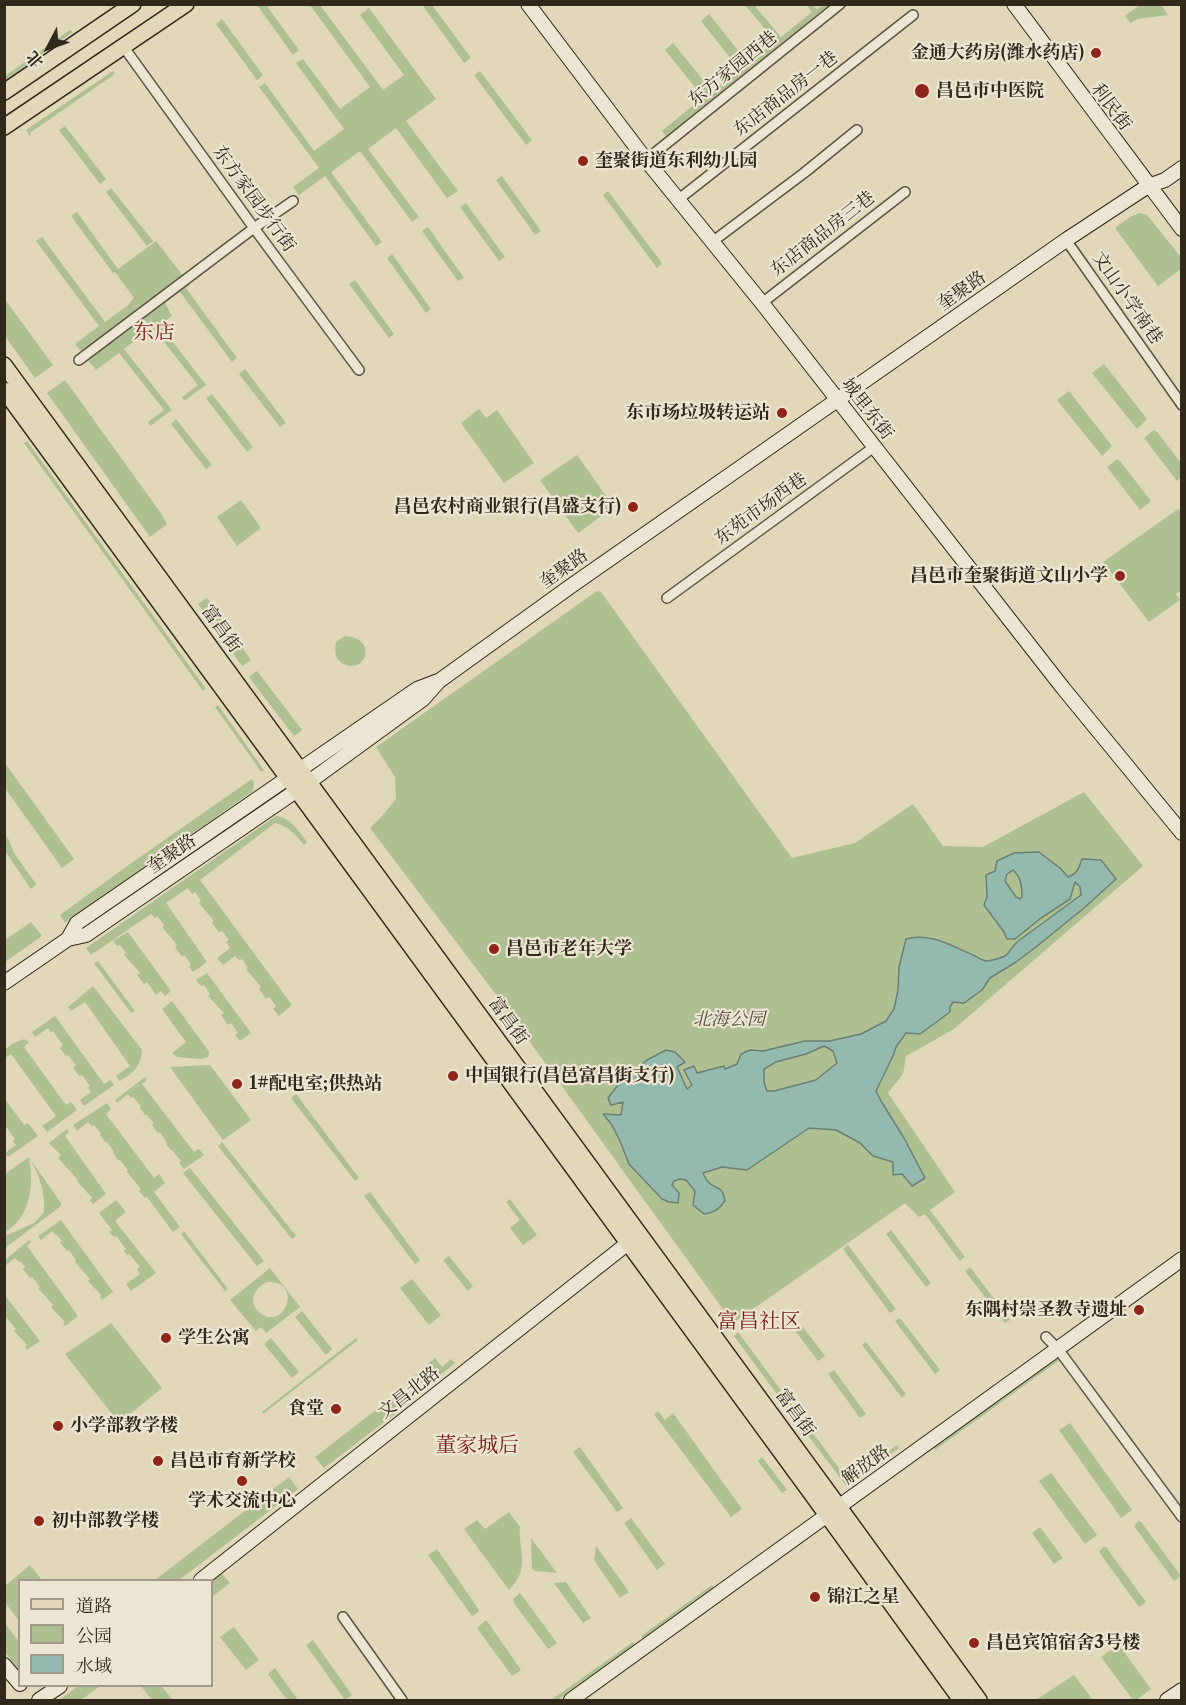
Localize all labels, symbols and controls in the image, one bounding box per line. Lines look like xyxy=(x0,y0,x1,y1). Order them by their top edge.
north arrow xyxy=(18,18,78,78)
street label: 东方家园西巷 xyxy=(684,27,782,111)
place label: 金通大药房(潍水药店) xyxy=(911,42,1084,64)
marker: 金通大药房(潍水药店) xyxy=(1089,46,1103,60)
text: 北 xyxy=(22,47,47,72)
street label: 东店商品房一巷 xyxy=(730,47,842,141)
street label: 利民街 xyxy=(1086,79,1136,135)
place label: 昌邑市中医院 xyxy=(936,80,1044,102)
marker: 昌邑市中医院 xyxy=(913,82,931,100)
street label: 东方家园步行街 xyxy=(208,142,300,256)
place label: 奎聚街道东利幼儿园 xyxy=(595,150,757,172)
marker: 奎聚街道东利幼儿园 xyxy=(576,154,590,168)
street label: 东店商品房三巷 xyxy=(767,187,879,281)
street label: 文山小学南巷 xyxy=(1087,248,1167,348)
street label: 奎聚路 xyxy=(934,267,990,315)
district label: 东店 xyxy=(133,320,175,346)
street label: 城里东街 xyxy=(836,374,898,444)
place label: 东市场垃圾转运站 xyxy=(626,402,770,424)
marker: 东市场垃圾转运站 xyxy=(775,406,789,420)
street label: 东苑市场西巷 xyxy=(711,469,811,549)
place label: 昌邑农村商业银行(昌盛支行) xyxy=(394,496,621,518)
marker: 昌邑农村商业银行(昌盛支行) xyxy=(626,500,640,514)
street label: 奎聚路 xyxy=(536,545,592,593)
place label: 昌邑市奎聚街道文山小学 xyxy=(910,565,1108,587)
marker: 昌邑市奎聚街道文山小学 xyxy=(1113,569,1127,583)
street label: 富昌街 xyxy=(196,601,246,657)
street label: 奎聚路 xyxy=(144,830,200,878)
place label: 昌邑市老年大学 xyxy=(506,938,632,960)
marker: 昌邑市老年大学 xyxy=(487,942,501,956)
street label: 富昌街 xyxy=(483,993,533,1049)
park label: 北海公园 xyxy=(693,1009,765,1031)
place label: 中国银行(昌邑富昌街支行) xyxy=(465,1065,674,1087)
marker: 中国银行(昌邑富昌街支行) xyxy=(446,1069,460,1083)
place label: 1#配电室;供热站 xyxy=(249,1073,382,1095)
marker: 1#配电室;供热站 xyxy=(230,1077,244,1091)
place label: 东隅村崇圣教寺遗址 xyxy=(965,1299,1127,1321)
marker: 东隅村崇圣教寺遗址 xyxy=(1132,1303,1146,1317)
district label: 富昌社区 xyxy=(717,1309,801,1335)
place label: 学生公寓 xyxy=(178,1327,250,1349)
marker: 学生公寓 xyxy=(159,1331,173,1345)
street label: 文昌北路 xyxy=(374,1362,444,1424)
street label: 富昌街 xyxy=(770,1385,820,1441)
place label: 食堂 xyxy=(288,1398,324,1420)
marker: 食堂 xyxy=(329,1402,343,1416)
place label: 小学部教学楼 xyxy=(70,1415,178,1437)
marker: 小学部教学楼 xyxy=(51,1419,65,1433)
district label: 董家城后 xyxy=(435,1433,519,1459)
street label: 解放路 xyxy=(838,1440,894,1490)
place label: 昌邑市育新学校 xyxy=(170,1450,296,1472)
marker: 昌邑市育新学校 xyxy=(151,1454,165,1468)
marker: 学术交流中心 xyxy=(235,1474,249,1488)
place label: 学术交流中心 xyxy=(188,1490,296,1512)
place label: 初中部教学楼 xyxy=(51,1510,159,1532)
marker: 初中部教学楼 xyxy=(32,1514,46,1528)
legend xyxy=(18,1579,213,1687)
place label: 锦江之星 xyxy=(827,1586,899,1608)
marker: 锦江之星 xyxy=(808,1590,822,1604)
text: 道路 xyxy=(76,1595,112,1617)
text: 公园 xyxy=(76,1625,112,1647)
place label: 昌邑宾馆宿舍3号楼 xyxy=(986,1632,1140,1654)
marker: 昌邑宾馆宿舍3号楼 xyxy=(967,1636,981,1650)
text: 水域 xyxy=(76,1655,112,1677)

